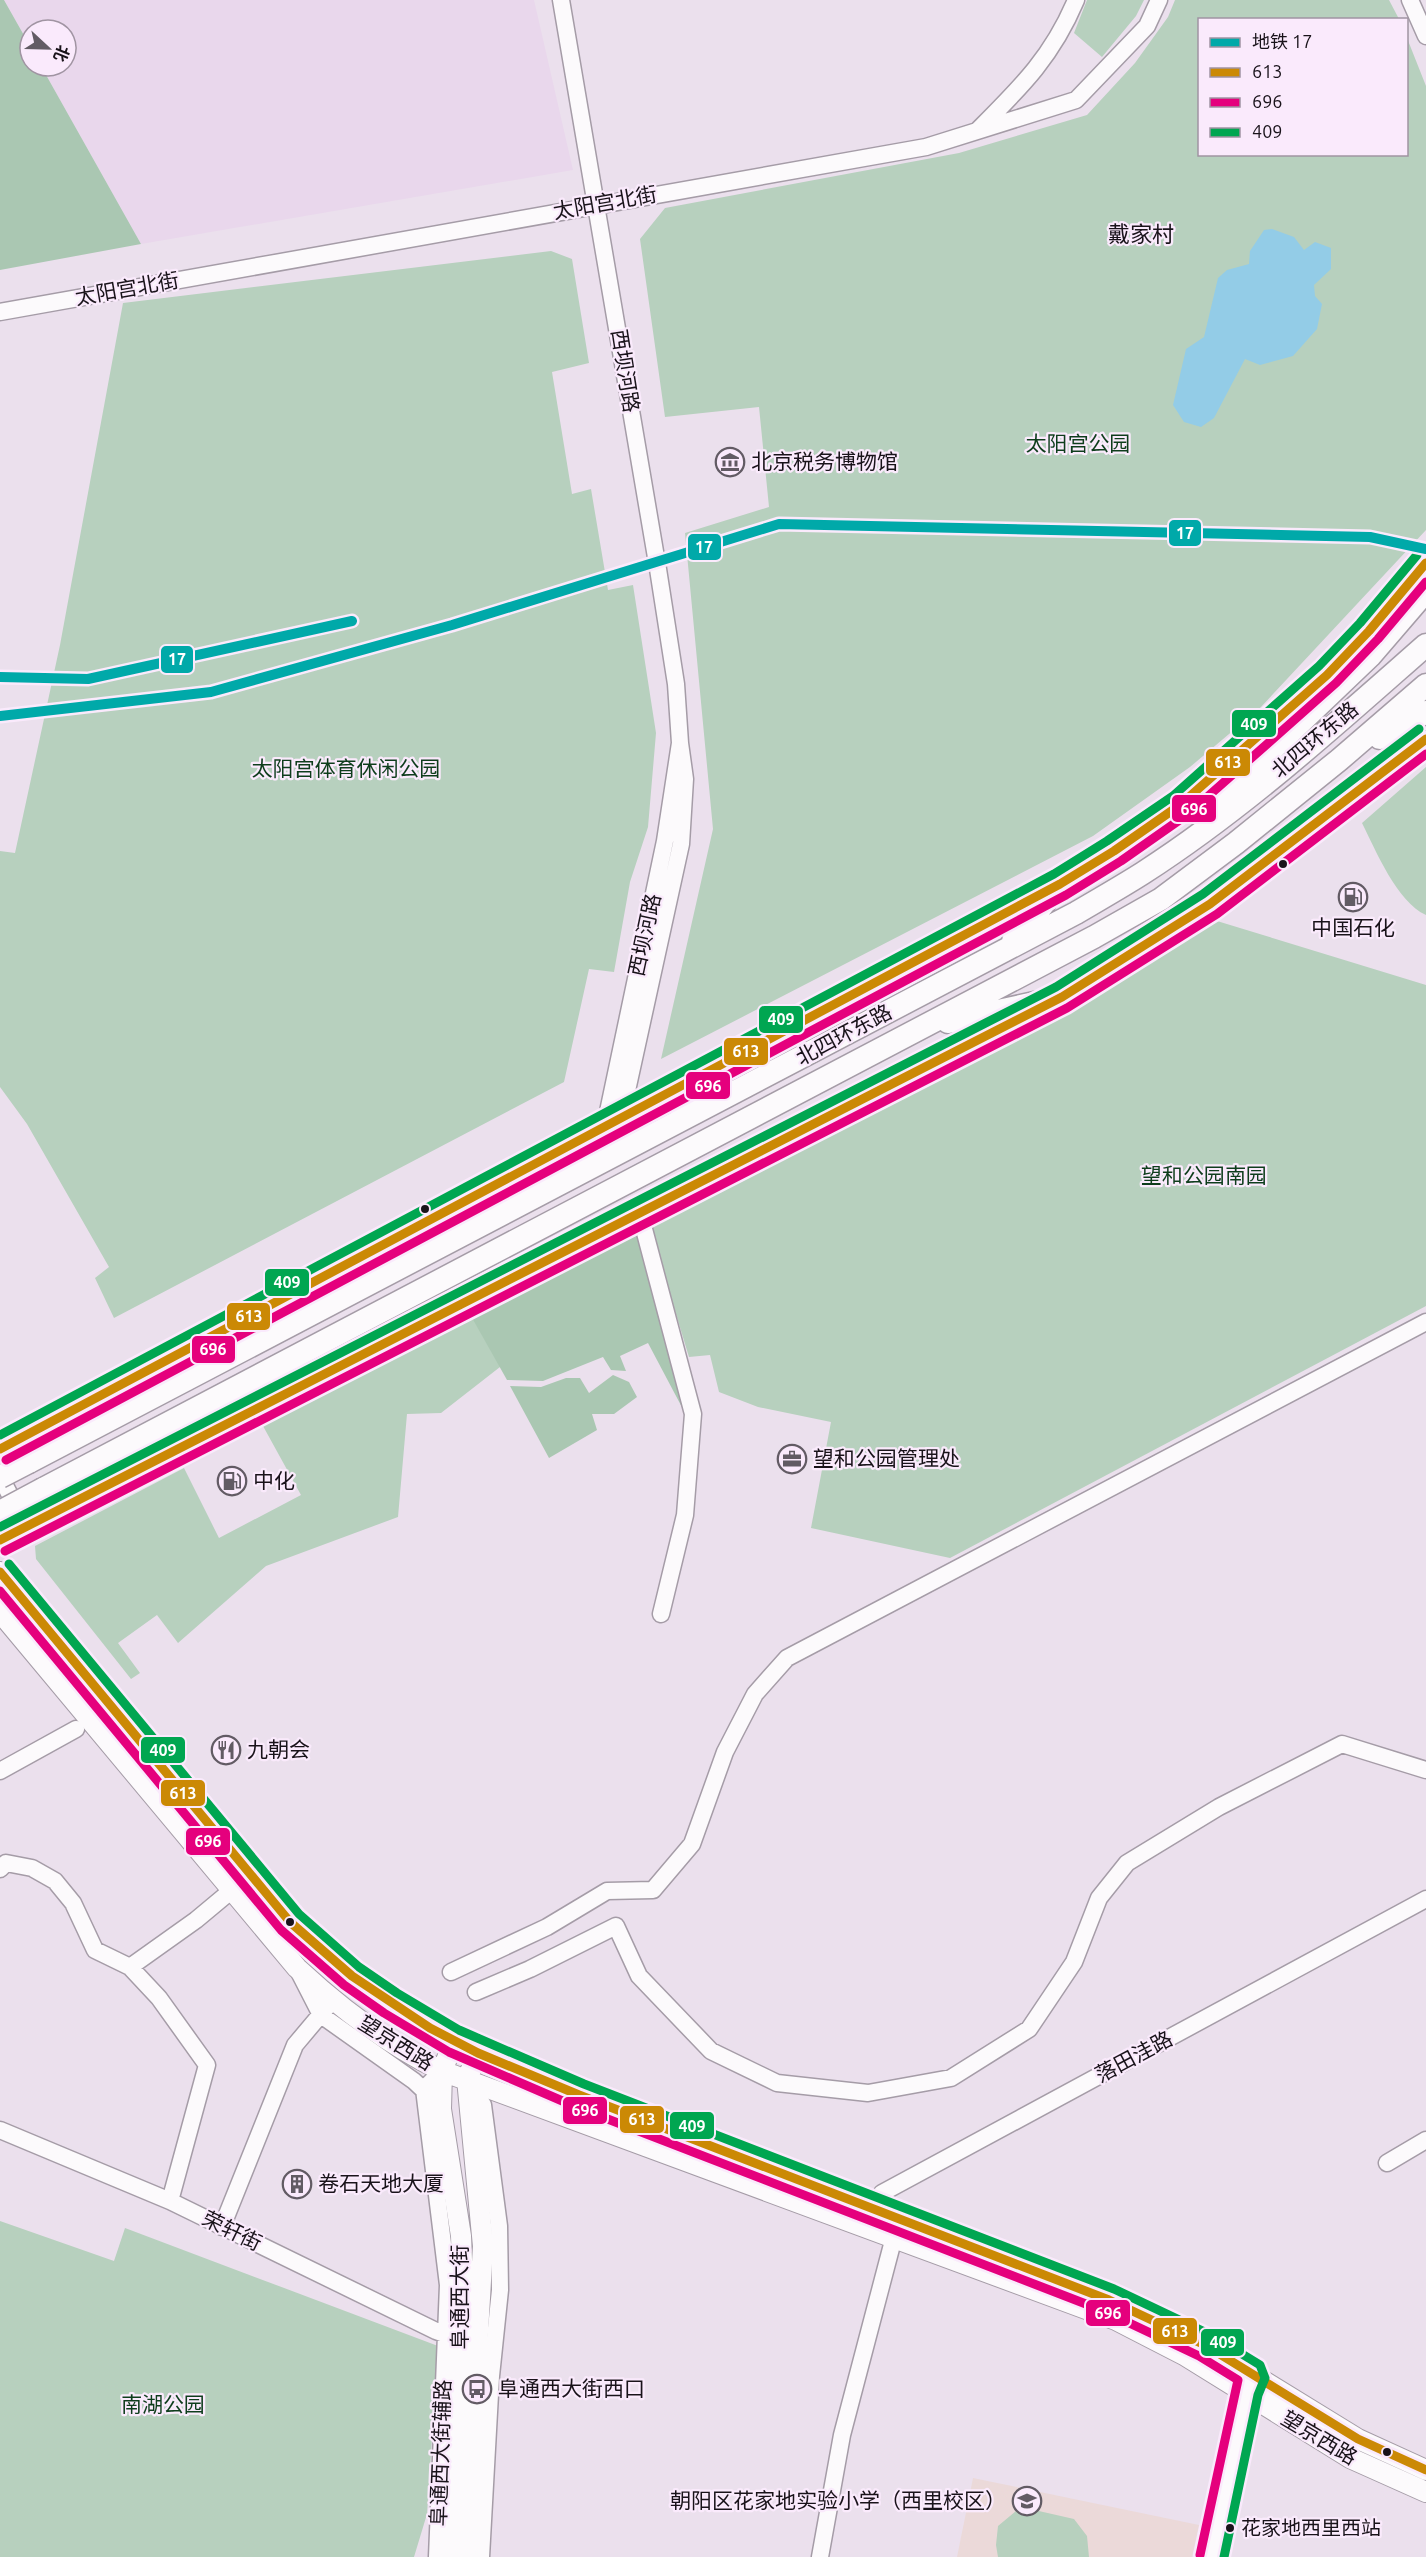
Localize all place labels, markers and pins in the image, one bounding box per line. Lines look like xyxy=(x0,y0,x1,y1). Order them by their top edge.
museum icon: 北京税务博物馆 xyxy=(714,446,746,478)
place label: 北京税务博物馆 xyxy=(751,449,898,473)
unlabelled marker xyxy=(1277,858,1289,870)
fuel station icon: 中国石化 xyxy=(1337,881,1369,913)
place label: 中国石化 xyxy=(1311,915,1395,939)
unlabelled marker xyxy=(419,1203,431,1215)
office icon: 望和公园管理处 xyxy=(776,1443,808,1475)
place label: 望和公园管理处 xyxy=(813,1446,960,1470)
fuel station icon: 中化 xyxy=(216,1465,248,1497)
place label: 中化 xyxy=(253,1468,295,1492)
restaurant icon: 九朝会 xyxy=(210,1734,242,1766)
place label: 九朝会 xyxy=(247,1737,310,1761)
unlabelled marker xyxy=(284,1916,296,1928)
building icon: 卷石天地大厦 xyxy=(281,2168,313,2200)
place label: 卷石天地大厦 xyxy=(318,2171,444,2195)
bus stop icon: 阜通西大街西口 xyxy=(461,2373,493,2405)
place label: 阜通西大街西口 xyxy=(498,2376,645,2400)
unlabelled marker xyxy=(1381,2446,1393,2458)
school or university icon: 朝阳区花家地实验小学（西里校区） xyxy=(1011,2485,1043,2517)
place label: 朝阳区花家地实验小学（西里校区） xyxy=(670,2488,1006,2512)
place label: 花家地西里西站 xyxy=(1241,2516,1381,2539)
marker: 花家地西里西站 xyxy=(1224,2522,1236,2534)

